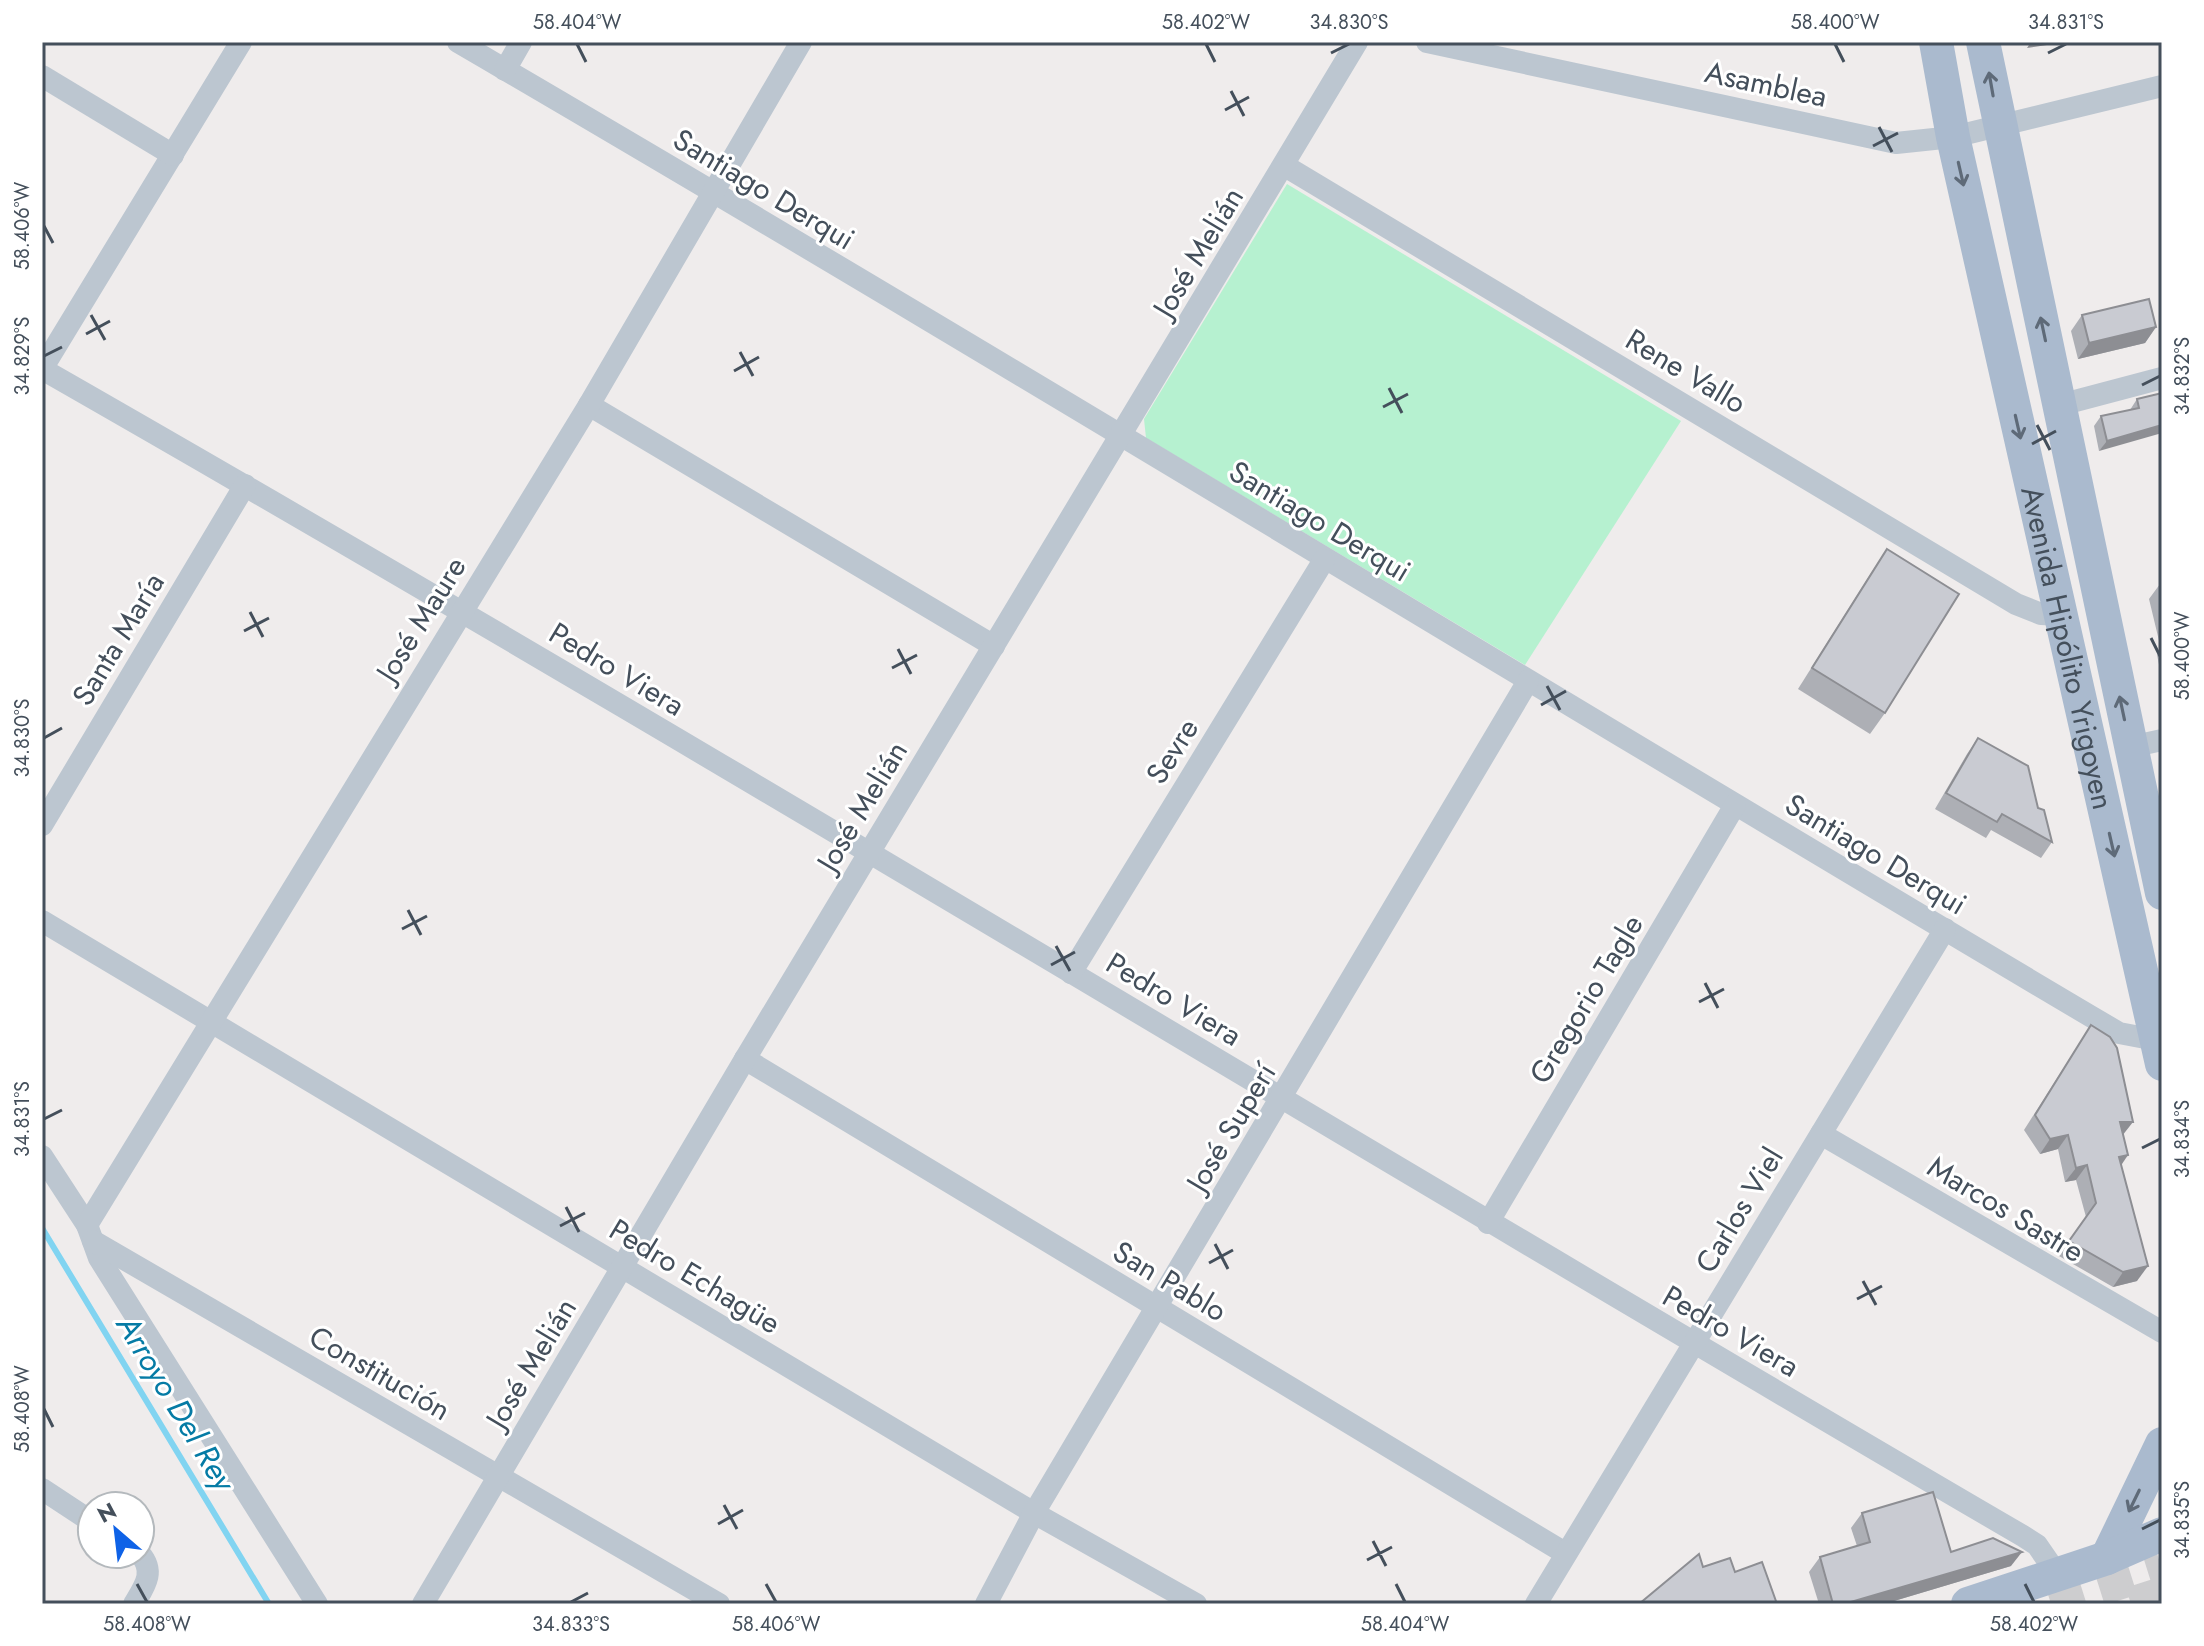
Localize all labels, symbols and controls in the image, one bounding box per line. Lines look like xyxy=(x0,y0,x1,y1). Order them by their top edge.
text: 58.404°W xyxy=(533,8,621,37)
text: 58.402°W xyxy=(1162,8,1250,37)
text: 34.830°S xyxy=(1310,8,1389,37)
text: 58.400°W xyxy=(1791,8,1880,37)
text: 34.831°S xyxy=(2028,8,2104,37)
street label: Asamblea xyxy=(1701,50,1831,118)
one-way arrow xyxy=(1982,72,1997,98)
street label: Santiago Derqui xyxy=(665,118,863,260)
one-way arrow xyxy=(1955,160,1970,186)
street label: José Melián xyxy=(1140,179,1254,329)
text: 58.406°W xyxy=(8,182,37,270)
one-way arrow xyxy=(2035,316,2050,342)
text: 34.829°S xyxy=(8,317,37,395)
street label: Rene Vallo xyxy=(1618,318,1754,424)
text: 34.832°S xyxy=(2168,337,2197,415)
one-way arrow xyxy=(2011,414,2026,440)
street label: Santiago Derqui xyxy=(1221,450,1419,592)
street label: Avenida Hipólito Yrigoyen xyxy=(2011,482,2125,813)
street label: José Maure xyxy=(364,548,476,693)
street label: Santa María xyxy=(61,564,175,714)
text: 58.400°W xyxy=(2168,611,2197,700)
street label: Pedro Viera xyxy=(541,612,693,726)
one-way arrow xyxy=(2113,695,2128,721)
text: 34.830°S xyxy=(8,698,37,777)
street label: Sevre xyxy=(1135,710,1209,792)
street label: José Melián xyxy=(804,733,918,883)
street label: Santiago Derqui xyxy=(1777,783,1975,925)
one-way arrow xyxy=(2105,832,2120,857)
street label: Gregorio Tagle xyxy=(1519,906,1653,1092)
street label: Pedro Viera xyxy=(1098,942,1250,1056)
street label: José Superí xyxy=(1174,1054,1287,1203)
text: 34.831°S xyxy=(8,1081,37,1157)
text: 34.834°S xyxy=(2168,1100,2197,1178)
street label: Carlos Viel xyxy=(1685,1139,1793,1281)
street label: Marcos Sastre xyxy=(1920,1145,2092,1273)
street label: Pedro Echagüe xyxy=(601,1208,789,1344)
street label: San Pablo xyxy=(1105,1230,1235,1332)
street label: Pedro Viera xyxy=(1655,1275,1807,1387)
street label: José Melián xyxy=(473,1290,587,1440)
water label: Arroyo Del Rey xyxy=(105,1305,248,1502)
street label: Constitución xyxy=(301,1315,459,1431)
text: 58.408°W xyxy=(8,1365,37,1453)
text: 34.835°S xyxy=(2168,1481,2197,1559)
one-way arrow xyxy=(2126,1488,2142,1512)
north arrow xyxy=(76,1490,156,1570)
text: N xyxy=(91,1494,122,1531)
text: 58.408°W xyxy=(103,1610,191,1639)
text: 34.833°S xyxy=(532,1610,610,1639)
text: 58.406°W xyxy=(732,1610,820,1639)
text: 58.404°W xyxy=(1361,1610,1449,1639)
text: 58.402°W xyxy=(1990,1610,2078,1639)

